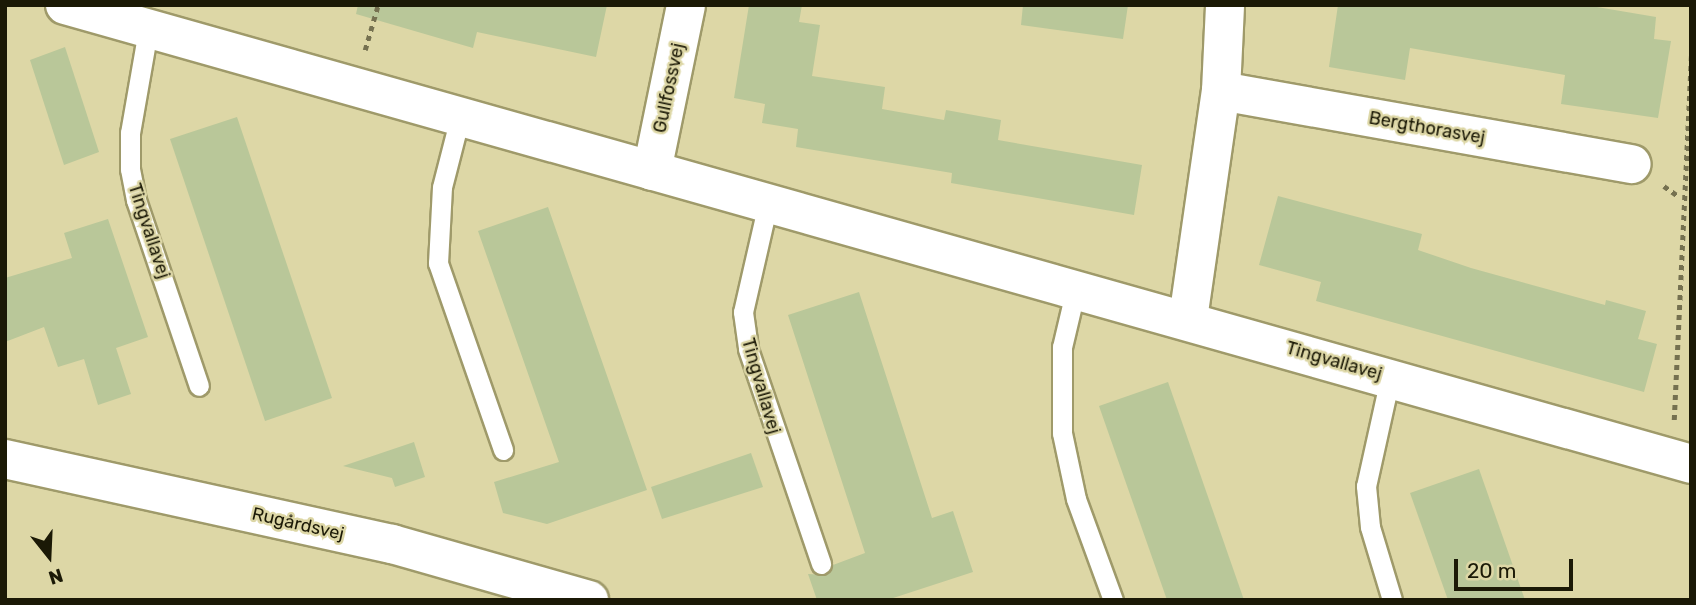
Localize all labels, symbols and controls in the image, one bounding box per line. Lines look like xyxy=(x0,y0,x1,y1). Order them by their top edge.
street label: Gullfossvej xyxy=(649,41,689,135)
street label: Bergthorasvej xyxy=(1367,107,1487,149)
street label: Tingvallavej xyxy=(123,181,175,281)
street label: Tingvallavej xyxy=(737,336,785,436)
street label: Tingvallavej xyxy=(1284,337,1384,385)
street label: Rugårdsvej xyxy=(250,503,346,545)
north arrow xyxy=(14,521,84,591)
scale bar xyxy=(1458,546,1577,590)
text: 20 m xyxy=(1467,558,1516,583)
text: N xyxy=(46,563,66,589)

